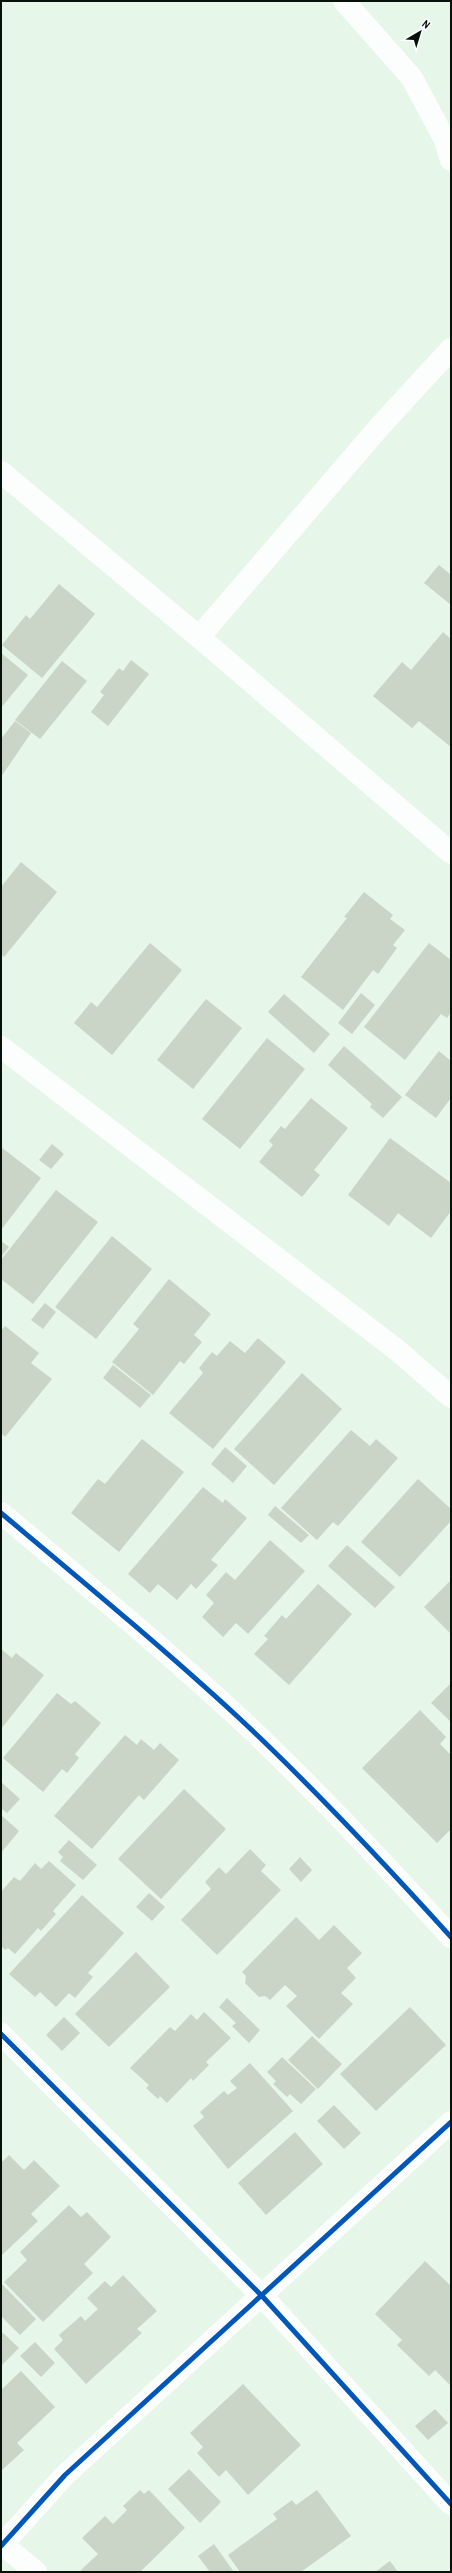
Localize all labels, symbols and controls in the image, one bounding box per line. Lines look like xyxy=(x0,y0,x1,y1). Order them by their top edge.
north arrow xyxy=(400,12,440,52)
text: N xyxy=(419,17,433,32)

